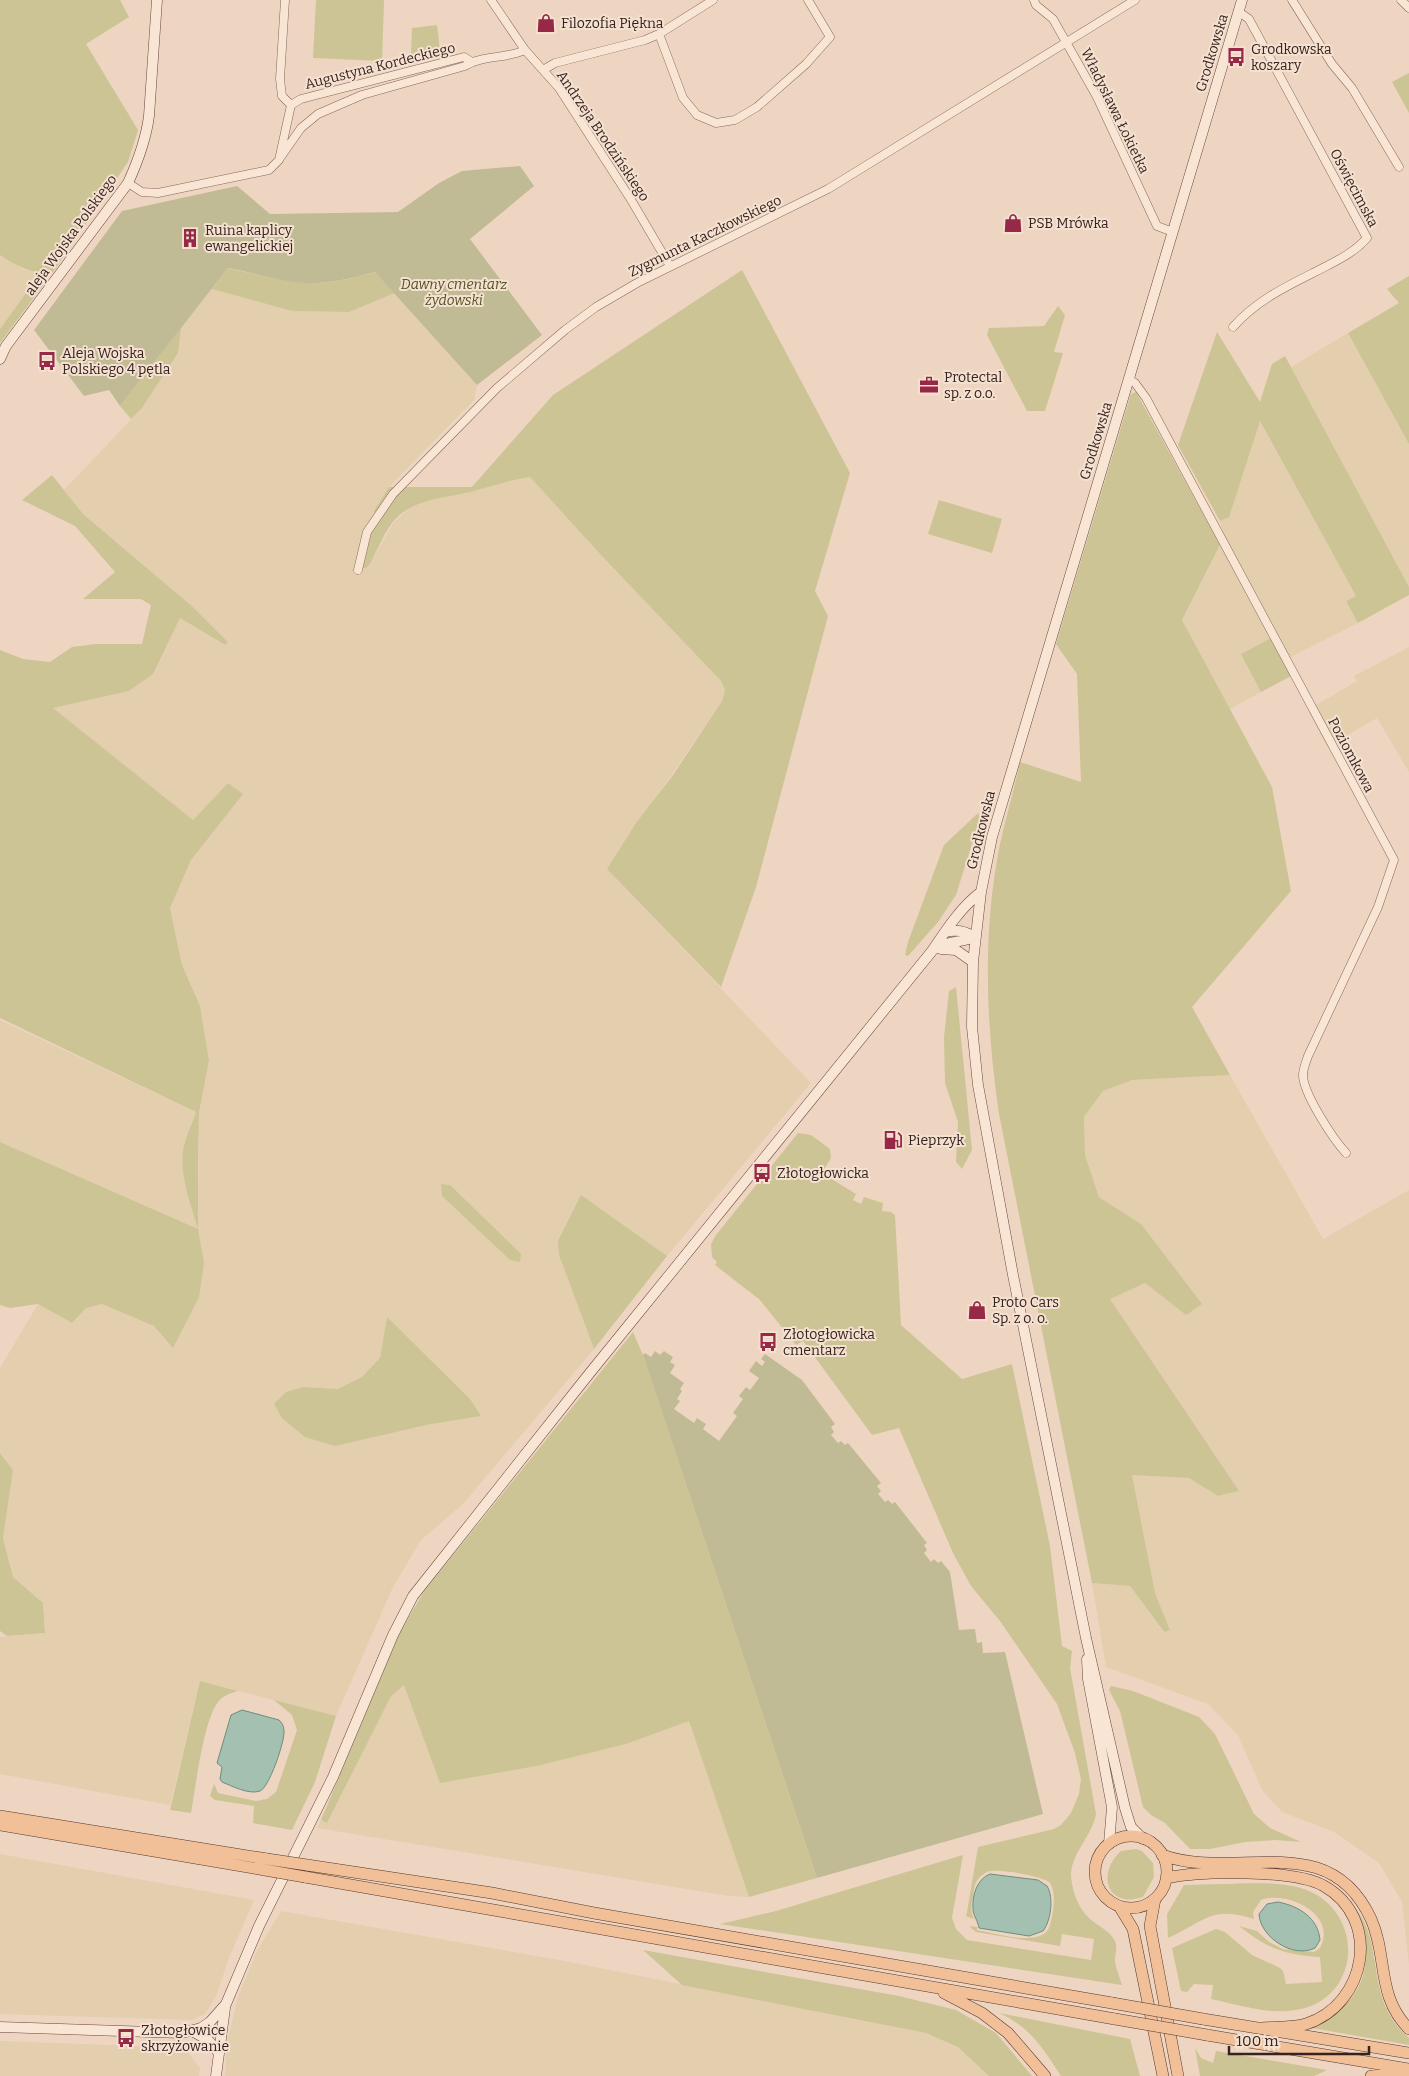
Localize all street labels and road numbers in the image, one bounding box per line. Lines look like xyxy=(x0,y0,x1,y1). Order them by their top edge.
street label: Grodkowska xyxy=(1192,12,1232,94)
street label: Augustyna Kordeckiego xyxy=(303,39,457,93)
street label: Władysława Łokietka xyxy=(1077,46,1153,177)
street label: Andrzeja Brodzińskiego xyxy=(553,67,653,205)
street label: Oświęcimska xyxy=(1326,146,1382,230)
street label: aleja Wojska Polskiego xyxy=(21,171,121,299)
street label: Zygmunta Kaczkowskiego xyxy=(626,192,784,280)
street label: Grodkowska xyxy=(1076,400,1116,482)
street label: Poziomkowa xyxy=(1324,715,1378,796)
street label: Grodkowska xyxy=(963,789,999,871)

